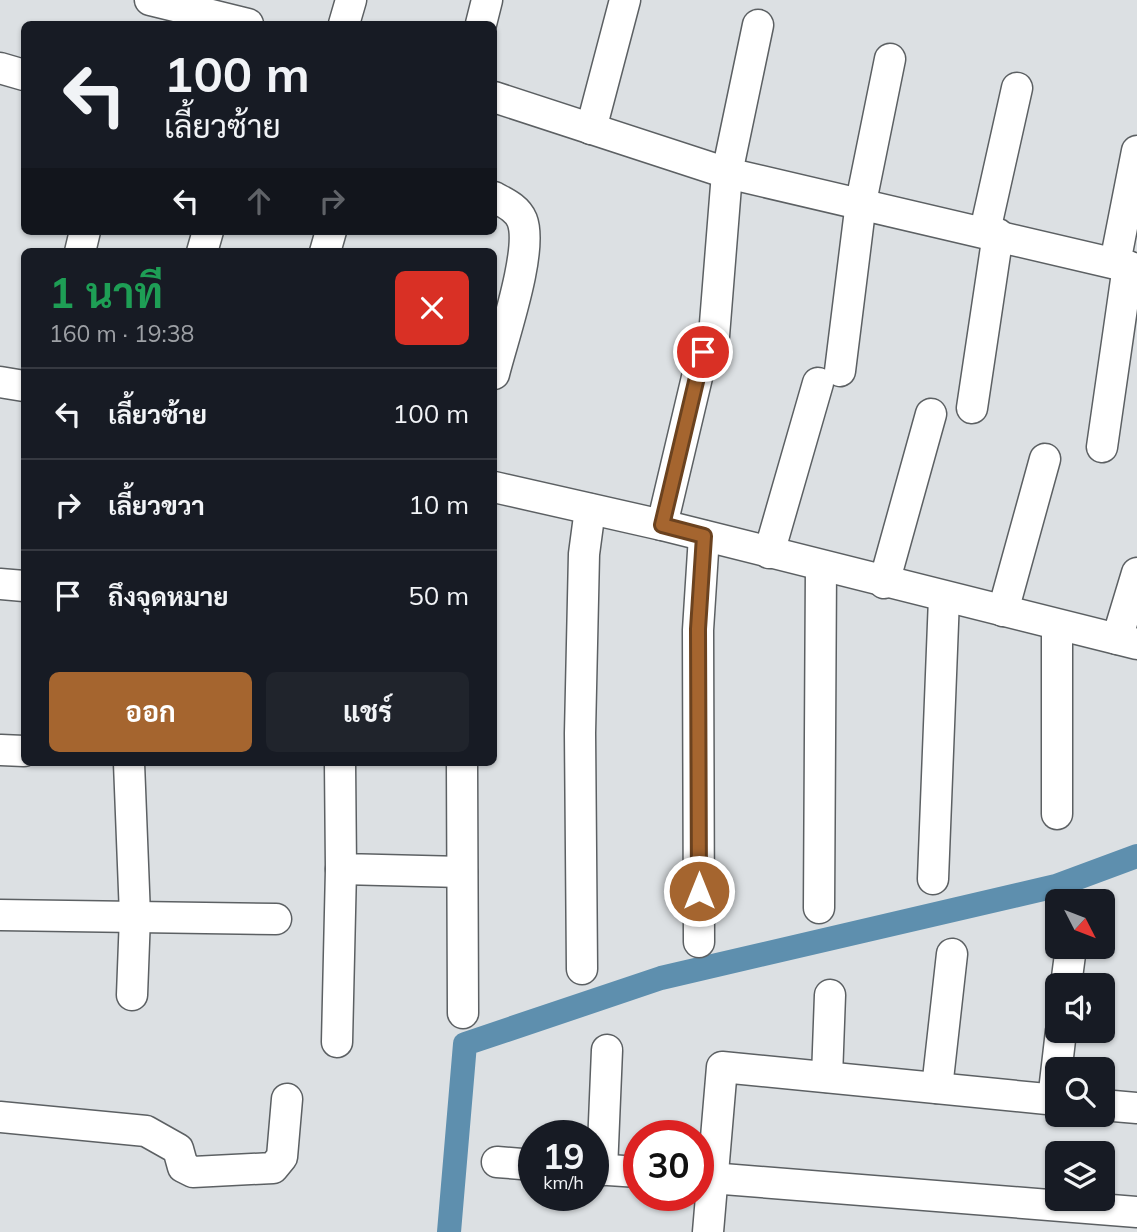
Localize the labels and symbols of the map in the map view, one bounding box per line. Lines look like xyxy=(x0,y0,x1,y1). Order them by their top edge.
pin xyxy=(673,322,733,382)
position arrow xyxy=(662,854,736,928)
north arrow xyxy=(1045,889,1115,959)
speed limit sign: 30 xyxy=(623,1120,714,1211)

